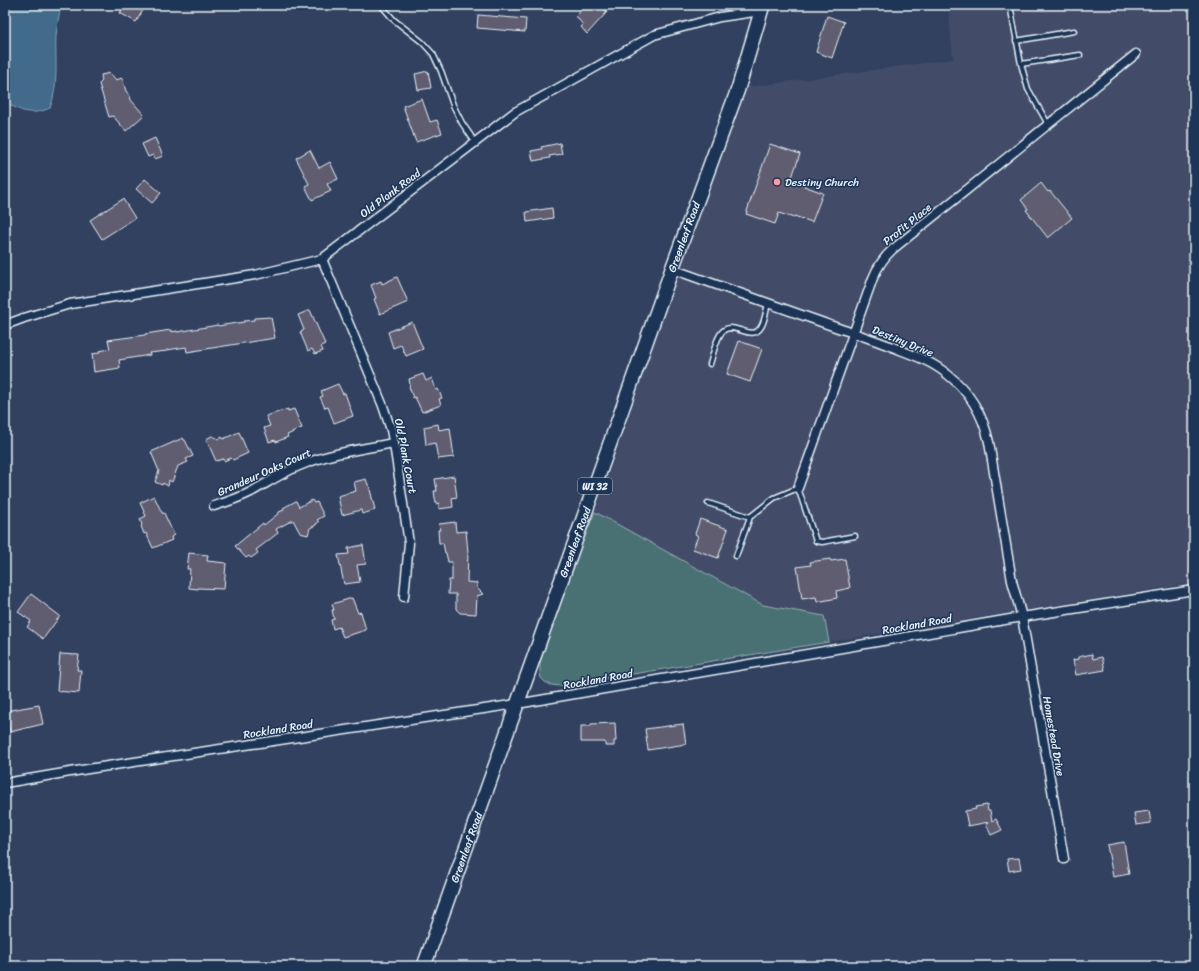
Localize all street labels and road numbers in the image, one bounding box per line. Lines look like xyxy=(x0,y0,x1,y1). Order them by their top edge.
street label: Old Plank Road xyxy=(356,163,426,223)
street label: Greenleaf Road xyxy=(663,198,706,275)
street label: Profit Place xyxy=(879,198,937,250)
street label: Destiny Drive xyxy=(869,321,937,362)
street label: Old Plank Court xyxy=(389,417,422,496)
street label: Grandeur Oaks Court xyxy=(214,443,314,502)
road number: WI 32 xyxy=(578,478,612,494)
street label: Greenleaf Road xyxy=(554,503,597,580)
street label: Rockland Road xyxy=(881,609,955,640)
street label: Rockland Road xyxy=(562,664,636,695)
street label: Homestead Drive xyxy=(1037,695,1070,778)
street label: Rockland Road xyxy=(242,714,315,744)
street label: Greenleaf Road xyxy=(445,808,488,885)

